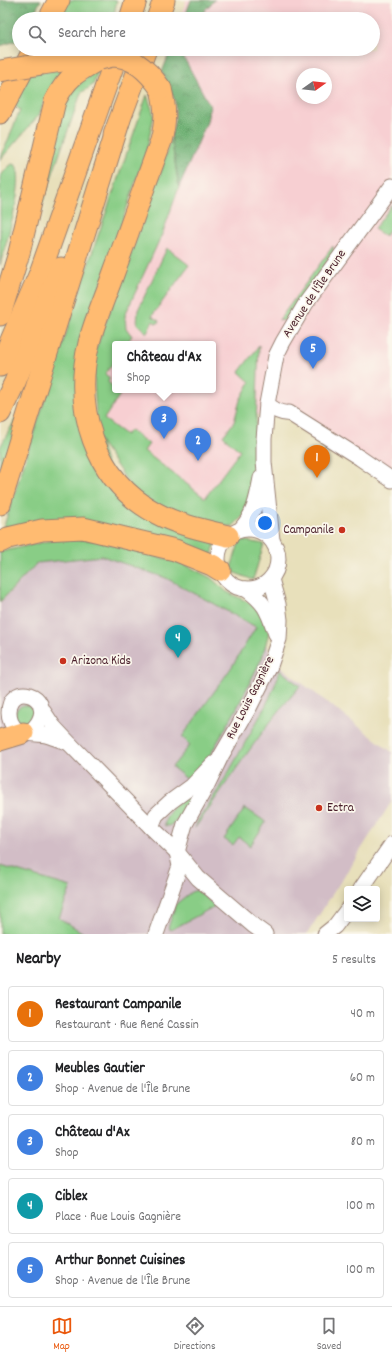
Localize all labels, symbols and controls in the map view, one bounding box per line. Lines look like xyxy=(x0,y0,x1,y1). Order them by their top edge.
search box xyxy=(12,12,380,56)
icon: search xyxy=(26,23,48,45)
text: Search here xyxy=(58,23,126,45)
north arrow xyxy=(296,68,332,104)
street label: Avenue de l'Île Brune xyxy=(278,246,352,342)
pin: 5 xyxy=(300,336,326,369)
popup xyxy=(112,341,216,393)
text: Château d'Ax xyxy=(127,347,201,369)
text: Shop xyxy=(127,369,150,388)
pin: 3 xyxy=(151,406,177,439)
pin: 2 xyxy=(185,428,211,461)
pin: 1 xyxy=(304,445,330,478)
your location xyxy=(255,513,275,533)
place label: Campanile xyxy=(283,521,334,540)
marker: Campanile xyxy=(337,525,347,535)
pin: 4 xyxy=(165,625,191,658)
place label: Arizona Kids xyxy=(71,652,131,671)
street label: Rue Louis Gagnière xyxy=(222,653,280,743)
marker: Arizona Kids xyxy=(58,656,68,666)
place label: Ectra xyxy=(327,799,355,818)
marker: Ectra xyxy=(314,803,324,813)
map controls xyxy=(344,886,380,922)
button: layers xyxy=(344,886,380,922)
text: Nearby xyxy=(16,948,60,972)
text: 5 results xyxy=(332,951,376,970)
text: Restaurant Campanile xyxy=(55,994,181,1016)
text: 1 xyxy=(29,1005,31,1024)
text: 40 m xyxy=(351,1005,375,1024)
text: Restaurant · Rue René Cassin xyxy=(55,1016,199,1035)
text: Meubles Gautier xyxy=(55,1058,145,1080)
text: 2 xyxy=(27,1069,33,1088)
text: 60 m xyxy=(350,1069,375,1088)
text: Shop · Avenue de l'Île Brune xyxy=(55,1080,190,1099)
text: Château d'Ax xyxy=(55,1122,130,1144)
text: 3 xyxy=(27,1133,33,1152)
text: 80 m xyxy=(351,1133,375,1152)
text: Shop xyxy=(55,1144,78,1163)
text: Ciblex xyxy=(55,1186,87,1208)
text: 4 xyxy=(27,1197,33,1216)
text: 100 m xyxy=(346,1197,375,1216)
text: Place · Rue Louis Gagnière xyxy=(55,1208,181,1227)
text: Arthur Bonnet Cuisines xyxy=(55,1250,185,1272)
text: 5 xyxy=(27,1261,33,1280)
text: 100 m xyxy=(346,1261,375,1280)
text: Shop · Avenue de l'Île Brune xyxy=(55,1272,190,1291)
tab: Map xyxy=(51,1315,73,1355)
tab: Directions xyxy=(174,1315,216,1355)
tab: Saved xyxy=(317,1315,341,1355)

